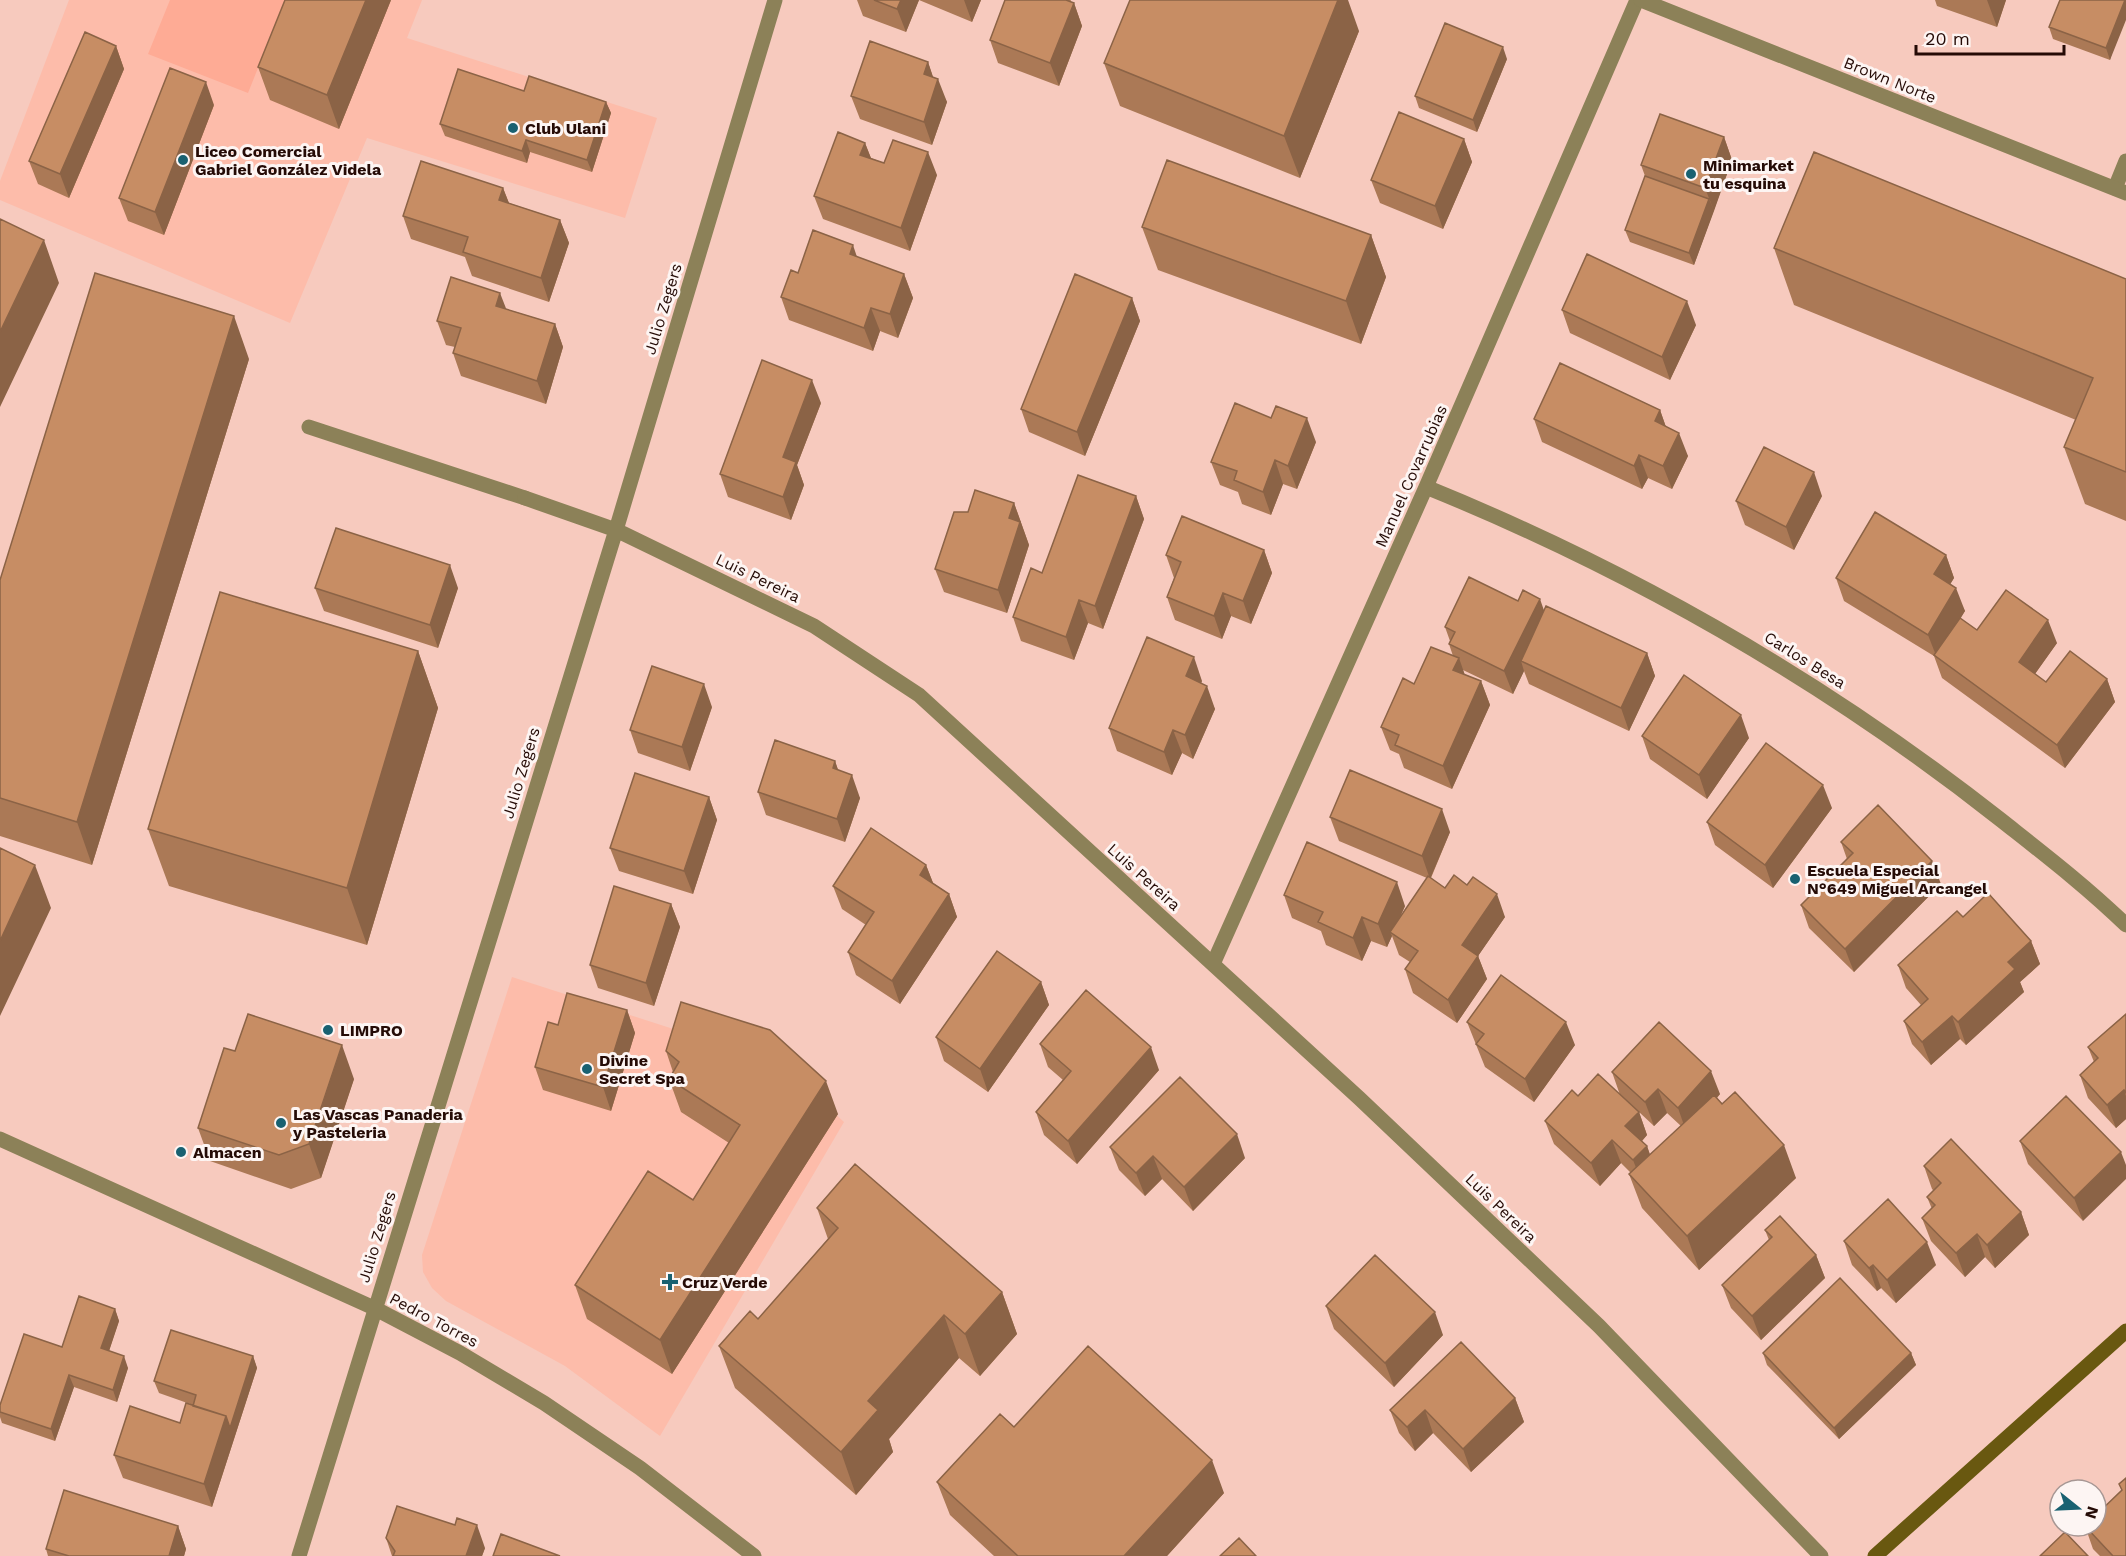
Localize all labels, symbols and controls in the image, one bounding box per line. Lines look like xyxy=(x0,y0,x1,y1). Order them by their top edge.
scale bar xyxy=(1916,18,2064,56)
text: 20 m xyxy=(1925,28,1970,49)
street label: Brown Norte xyxy=(1841,53,1939,107)
place label: Club Ulani xyxy=(525,119,606,138)
marker: Club Ulani xyxy=(506,121,520,135)
place label: Liceo Comercial Gabriel González Videla xyxy=(195,142,382,179)
marker: Liceo Comercial Gabriel González Videla xyxy=(176,153,190,167)
place label: Minimarket tu esquina xyxy=(1703,156,1794,193)
marker: Minimarket tu esquina xyxy=(1684,167,1698,181)
street label: Julio Zegers xyxy=(640,261,686,357)
street label: Manuel Covarrubias xyxy=(1371,402,1451,550)
street label: Luis Pereira xyxy=(713,549,803,607)
street label: Carlos Besa xyxy=(1761,628,1849,692)
street label: Julio Zegers xyxy=(498,725,544,821)
street label: Luis Pereira xyxy=(1104,839,1184,915)
place label: Escuela Especial N°649 Miguel Arcangel xyxy=(1807,861,1988,898)
marker: Escuela Especial N°649 Miguel Arcangel xyxy=(1788,872,1802,886)
place label: LIMPRO xyxy=(340,1021,403,1040)
marker: LIMPRO xyxy=(321,1023,335,1037)
place label: Divine Secret Spa xyxy=(599,1051,685,1088)
marker: Divine Secret Spa xyxy=(580,1062,594,1076)
place label: Las Vascas Panaderia y Pasteleria xyxy=(292,1105,464,1142)
marker: Las Vascas Panaderia y Pasteleria xyxy=(274,1116,288,1130)
place label: Almacen xyxy=(193,1143,262,1162)
marker: Almacen xyxy=(174,1145,188,1159)
street label: Luis Pereira xyxy=(1462,1169,1540,1247)
street label: Julio Zegers xyxy=(354,1189,400,1285)
place label: Cruz Verde xyxy=(682,1273,767,1292)
marker: Cruz Verde xyxy=(663,1275,677,1289)
street label: Pedro Torres xyxy=(386,1289,482,1351)
north arrow xyxy=(2048,1478,2108,1538)
text: N xyxy=(2081,1504,2103,1521)

